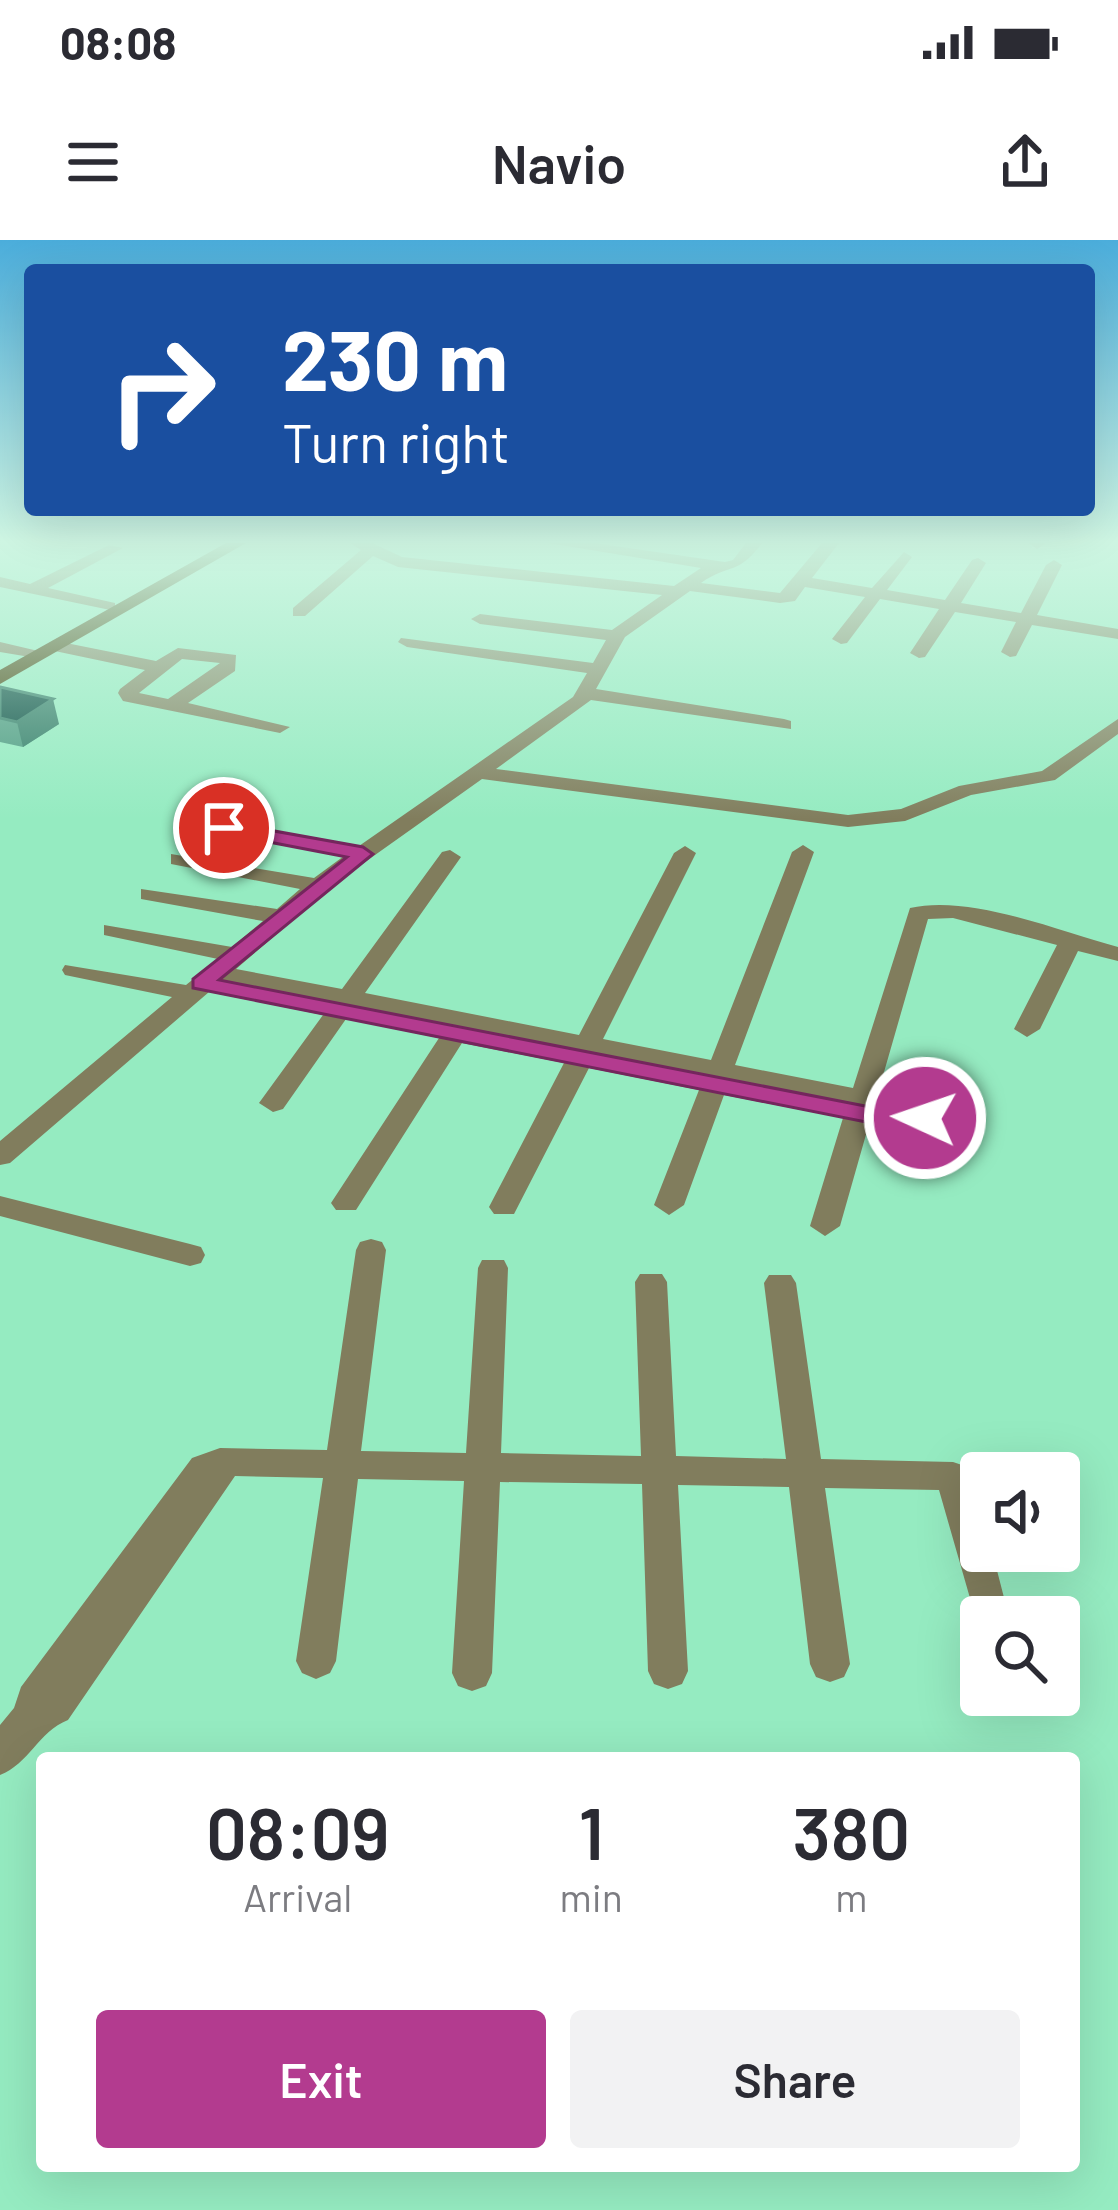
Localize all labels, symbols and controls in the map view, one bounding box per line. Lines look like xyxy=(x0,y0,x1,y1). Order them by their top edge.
text: 08:08 xyxy=(60,15,176,69)
icon: menu xyxy=(60,129,126,195)
icon: share xyxy=(992,129,1058,195)
text: Navio xyxy=(492,130,626,195)
text: 230 m xyxy=(282,307,508,408)
icon: right xyxy=(84,312,240,468)
text: Turn right xyxy=(282,409,510,474)
pin xyxy=(173,777,275,879)
icon: arrive xyxy=(191,795,257,861)
position arrow xyxy=(862,1055,988,1181)
map controls xyxy=(960,1452,1080,1716)
button: sound xyxy=(960,1452,1080,1572)
button: search xyxy=(960,1596,1080,1716)
text: 08:09 xyxy=(206,1788,390,1874)
text: 1 xyxy=(578,1788,604,1874)
text: 380 xyxy=(793,1788,910,1874)
text: Arrival xyxy=(243,1873,352,1920)
text: min xyxy=(559,1873,623,1920)
text: m xyxy=(835,1873,867,1920)
button: Exit xyxy=(96,2010,546,2148)
button: Share xyxy=(570,2010,1020,2148)

